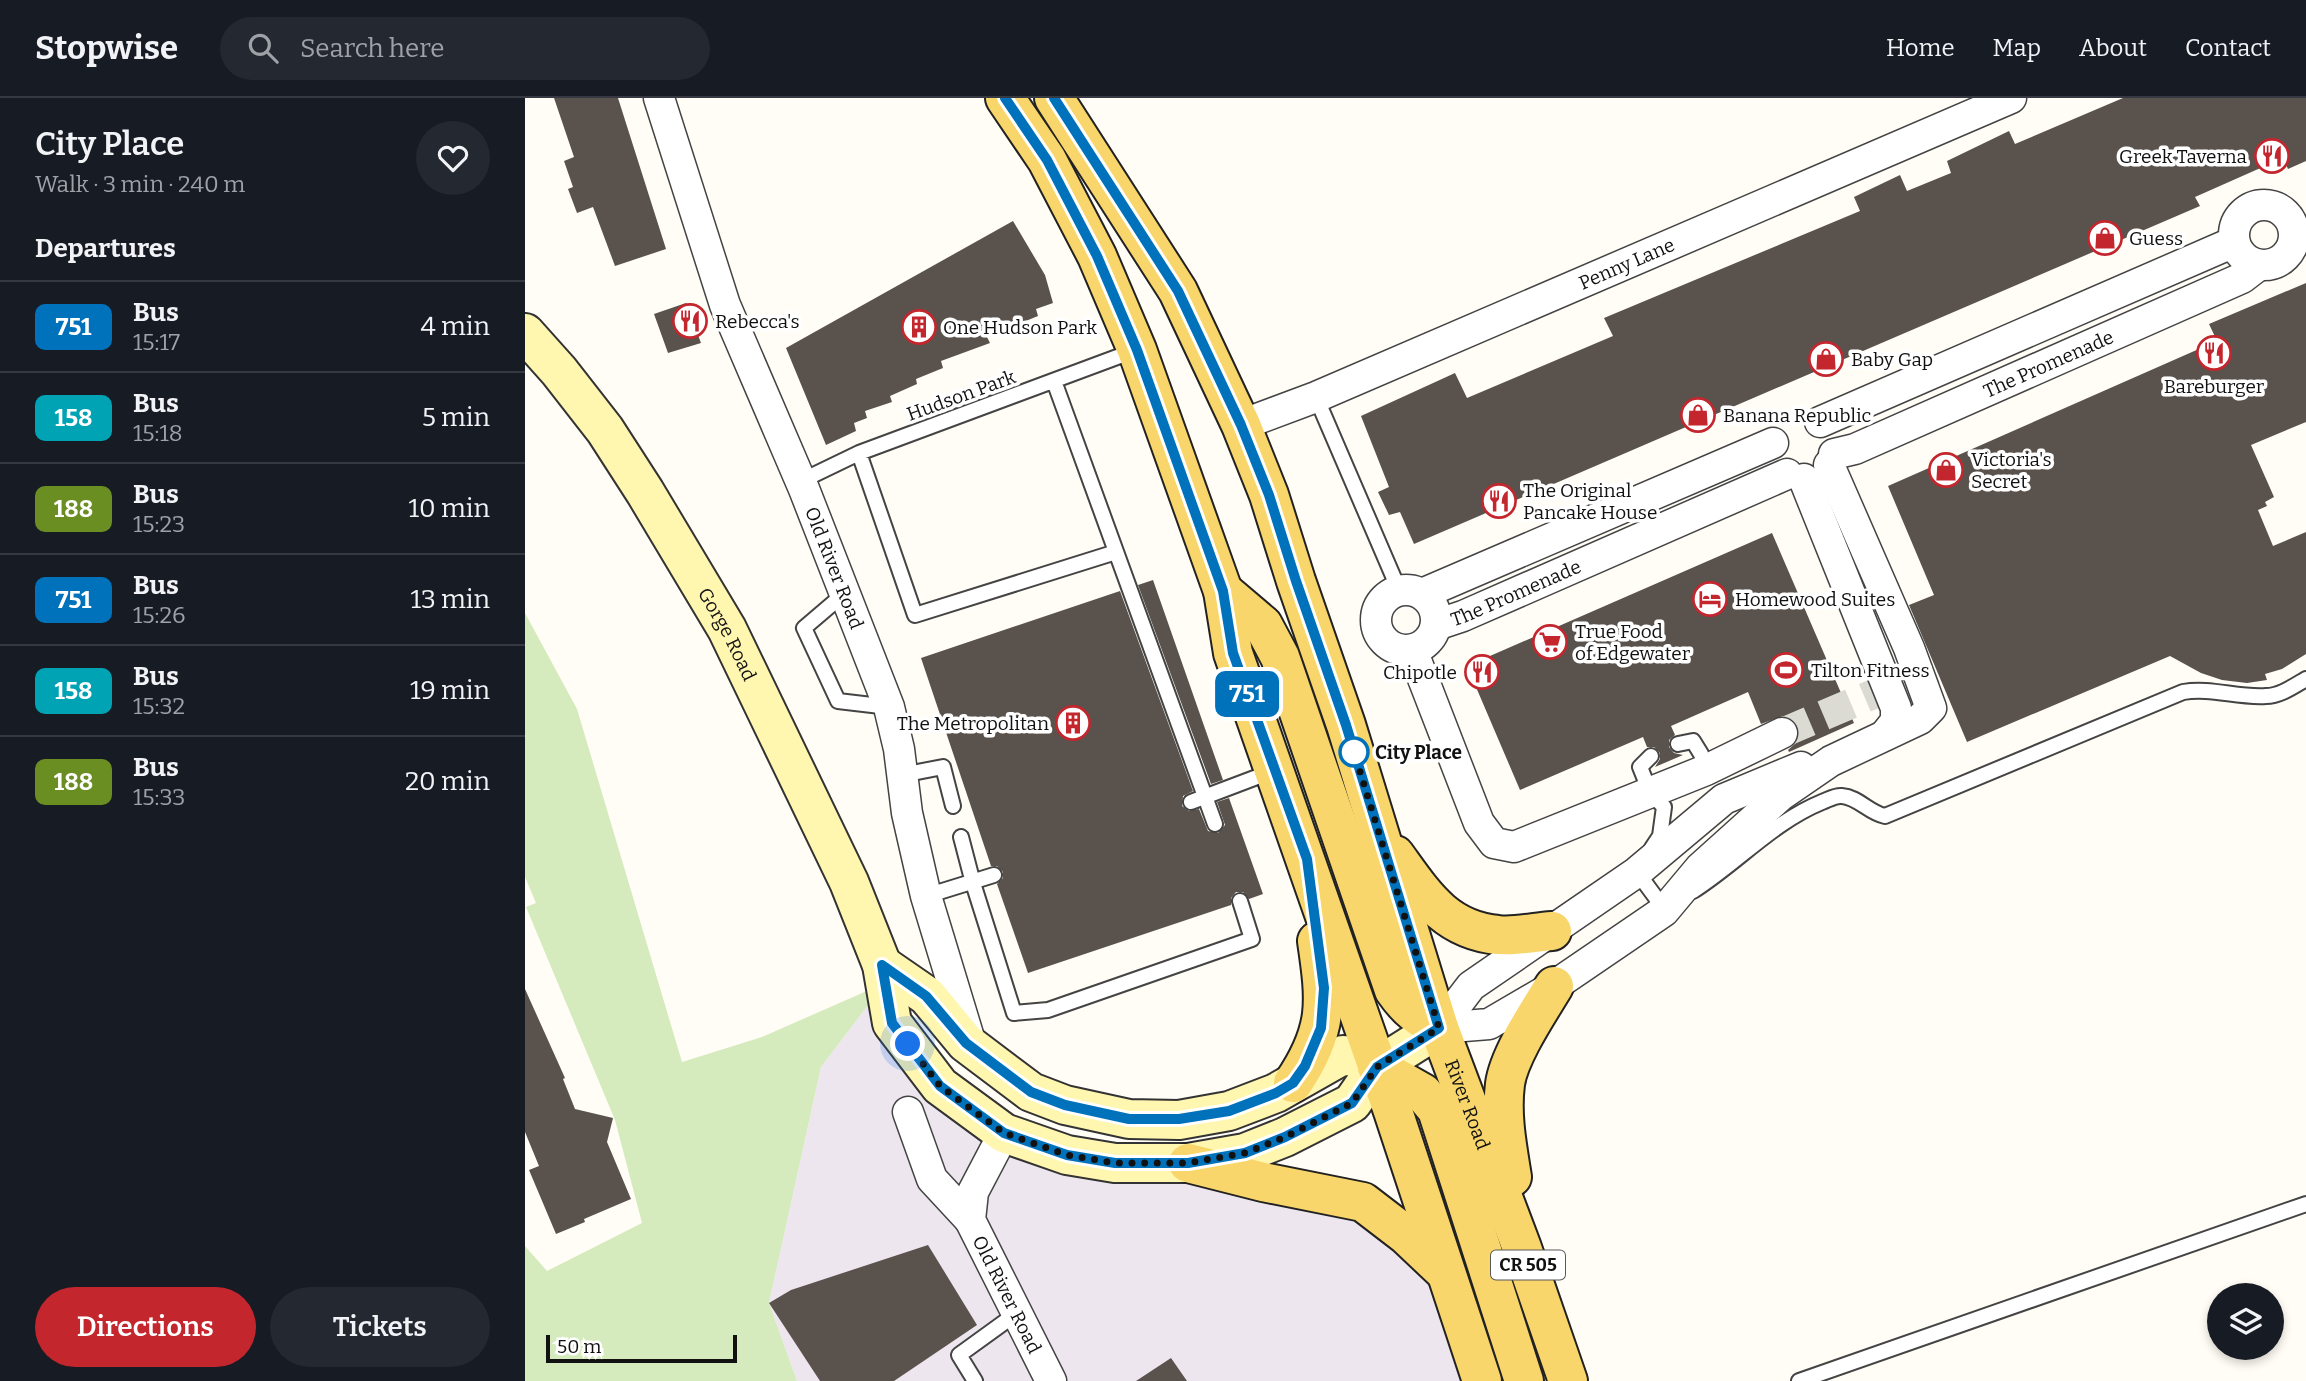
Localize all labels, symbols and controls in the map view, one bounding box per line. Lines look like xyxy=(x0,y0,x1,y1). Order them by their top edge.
search box xyxy=(220,17,710,80)
text: Stopwise xyxy=(35,28,178,68)
icon: search xyxy=(244,29,282,67)
text: Search here xyxy=(300,33,444,64)
text: Home xyxy=(1886,34,1955,62)
text: Map xyxy=(1993,34,2041,62)
text: About xyxy=(2079,34,2147,62)
text: Contact xyxy=(2185,34,2271,62)
button: heart xyxy=(416,121,490,195)
text: City Place xyxy=(35,124,184,164)
restaurant icon: Greek Taverna xyxy=(2253,137,2291,175)
place label: Greek Taverna xyxy=(2119,145,2248,168)
text: Walk · 3 min · 240 m xyxy=(35,170,245,198)
shop icon: Guess xyxy=(2086,219,2124,257)
place label: Guess xyxy=(2129,227,2183,250)
text: Departures xyxy=(35,233,176,264)
street label: Penny Lane xyxy=(1575,233,1678,295)
text: Bus xyxy=(133,297,179,328)
restaurant icon: Rebecca's xyxy=(671,302,709,340)
building icon: One Hudson Park xyxy=(900,308,938,346)
place label: Rebecca's xyxy=(715,310,800,333)
text: 4 min xyxy=(421,311,490,342)
text: 751 xyxy=(56,313,91,341)
place label: One Hudson Park xyxy=(943,316,1097,339)
street label: The Promenade xyxy=(1980,325,2117,403)
text: 15:17 xyxy=(133,328,180,356)
restaurant icon: Bareburger xyxy=(2195,334,2233,372)
shop icon: Baby Gap xyxy=(1807,340,1845,378)
place label: Baby Gap xyxy=(1851,348,1933,371)
street label: Hudson Park xyxy=(904,365,1019,426)
place label: Bareburger xyxy=(2164,375,2265,398)
text: Bus xyxy=(133,388,179,419)
shop icon: Banana Republic xyxy=(1679,396,1717,434)
text: 5 min xyxy=(422,402,490,433)
text: 158 xyxy=(55,404,92,432)
place label: Banana Republic xyxy=(1723,404,1872,427)
text: 15:18 xyxy=(133,419,183,447)
place label: Victoria's Secret xyxy=(1971,448,2052,493)
shop icon: Victoria's Secret xyxy=(1927,451,1965,489)
text: Bus xyxy=(133,479,179,510)
place label: The Original Pancake House xyxy=(1523,479,1657,524)
restaurant icon: The Original Pancake House xyxy=(1480,482,1518,520)
text: 10 min xyxy=(409,493,490,524)
text: 188 xyxy=(54,495,93,523)
street label: Old River Road xyxy=(800,504,868,632)
text: 15:23 xyxy=(133,510,185,538)
street label: The Promenade xyxy=(1448,555,1584,631)
text: Bus xyxy=(133,570,179,601)
hotel icon: Homewood Suites xyxy=(1691,580,1729,618)
text: 13 min xyxy=(410,584,490,615)
street label: Gorge Road xyxy=(693,584,761,685)
text: 751 xyxy=(56,586,91,614)
place label: Homewood Suites xyxy=(1735,588,1895,611)
text: 15:26 xyxy=(133,601,186,629)
place label: True Food of Edgewater xyxy=(1575,620,1691,665)
supermarket icon: True Food of Edgewater xyxy=(1531,623,1569,661)
sports icon: Tilton Fitness xyxy=(1767,651,1805,689)
restaurant icon: Chipotle xyxy=(1463,653,1501,691)
place label: Tilton Fitness xyxy=(1811,659,1930,682)
text: Bus xyxy=(133,661,179,692)
place label: Chipotle xyxy=(1383,661,1457,684)
line badge: 751 xyxy=(1207,671,1287,717)
text: 19 min xyxy=(410,675,490,706)
text: 158 xyxy=(55,677,92,705)
text: 751 xyxy=(1229,680,1265,708)
text: 15:32 xyxy=(133,692,185,720)
building icon: The Metropolitan xyxy=(1054,704,1092,742)
place label: The Metropolitan xyxy=(897,712,1049,735)
marker: City Place xyxy=(1339,737,1369,767)
place label: City Place xyxy=(1375,741,1462,764)
text: Bus xyxy=(133,752,179,783)
text: 20 min xyxy=(405,766,490,797)
text: 188 xyxy=(54,768,93,796)
text: 15:33 xyxy=(133,783,185,811)
your location xyxy=(890,1026,925,1061)
street label: River Road xyxy=(1440,1056,1495,1153)
street label: Old River Road xyxy=(968,1232,1046,1357)
road number: CR 505 xyxy=(1491,1250,1565,1280)
map controls xyxy=(2207,1283,2284,1360)
button: layers xyxy=(2207,1283,2284,1360)
button: Directions xyxy=(35,1287,256,1367)
button: Tickets xyxy=(270,1287,490,1367)
scale bar xyxy=(546,1332,737,1364)
text: 50 m xyxy=(557,1335,601,1358)

